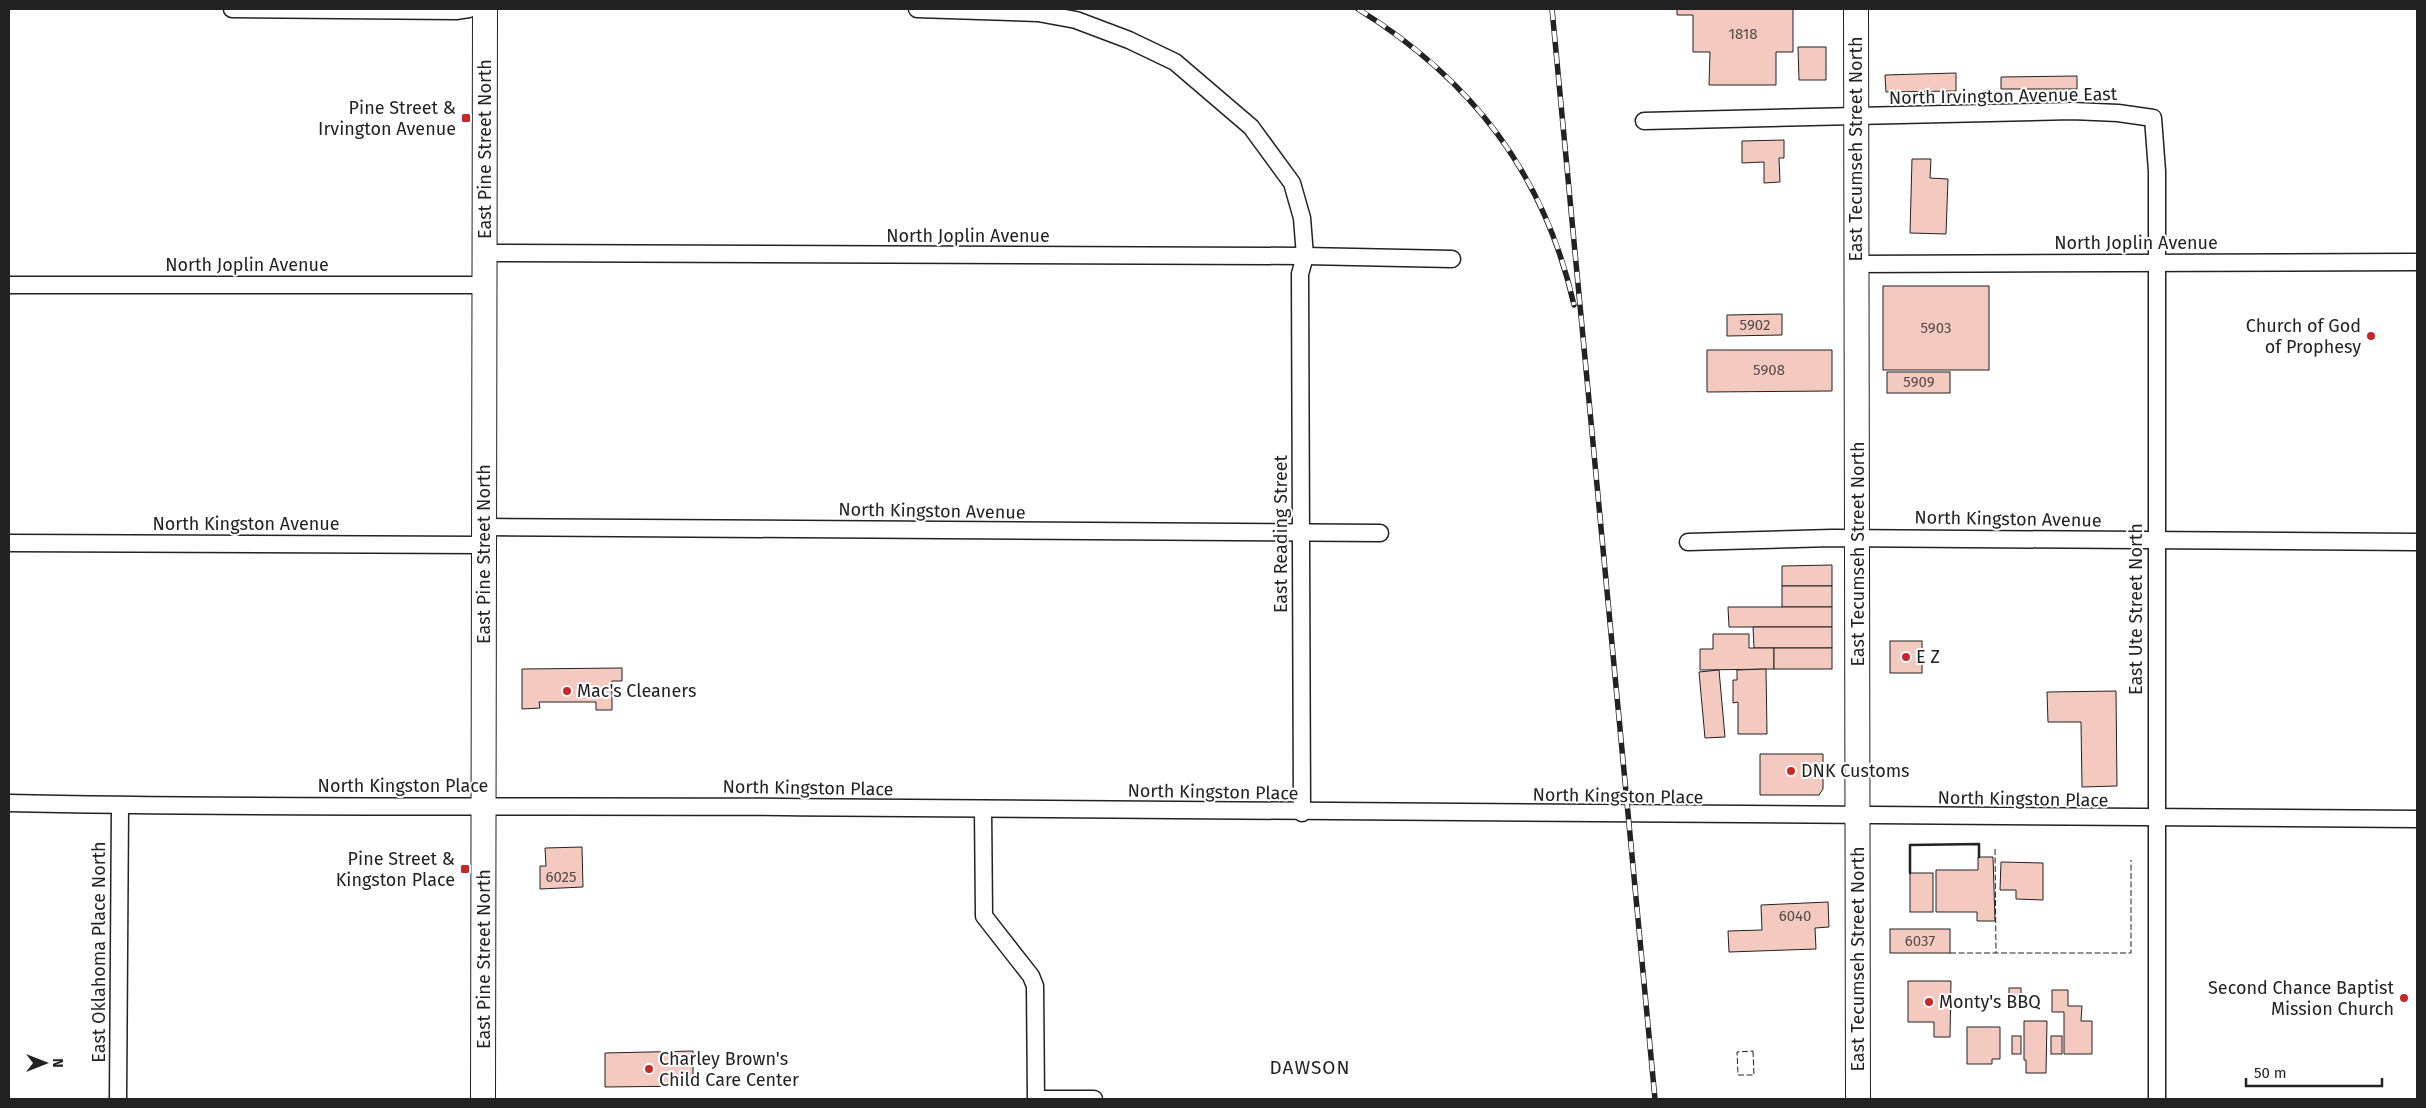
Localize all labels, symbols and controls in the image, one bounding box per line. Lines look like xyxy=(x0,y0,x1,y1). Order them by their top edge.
house number: 1818 xyxy=(1728,25,1758,43)
street label: East Tecumseh Street North xyxy=(1845,36,1867,262)
street label: East Pine Street North xyxy=(474,59,496,239)
street label: North Irvington Avenue East xyxy=(1889,83,2118,109)
place label: Pine Street & Irvington Avenue xyxy=(318,97,456,140)
marker: Pine Street & Irvington Avenue xyxy=(460,112,472,124)
street label: North Joplin Avenue xyxy=(886,225,1050,247)
street label: North Joplin Avenue xyxy=(2054,232,2218,254)
street label: North Joplin Avenue xyxy=(165,254,329,276)
place label: Church of God of Prophesy xyxy=(2246,315,2361,358)
house number: 5902 xyxy=(1740,316,1770,334)
house number: 5903 xyxy=(1921,319,1951,337)
marker: Church of God of Prophesy xyxy=(2365,330,2377,342)
house number: 5908 xyxy=(1753,361,1785,379)
house number: 5909 xyxy=(1903,373,1935,391)
street label: East Tecumseh Street North xyxy=(1847,441,1869,667)
street label: East Reading Street xyxy=(1270,454,1292,613)
street label: East Pine Street North xyxy=(473,464,495,644)
street label: North Kingston Avenue xyxy=(838,498,1026,524)
street label: North Kingston Avenue xyxy=(1914,506,2102,532)
street label: North Kingston Avenue xyxy=(152,513,340,535)
street label: East Ute Street North xyxy=(2125,523,2147,695)
place label: E Z xyxy=(1916,646,1940,668)
marker: E Z xyxy=(1900,651,1912,663)
place label: Mac's Cleaners xyxy=(577,680,696,702)
marker: Mac's Cleaners xyxy=(561,685,573,697)
place label: DNK Customs xyxy=(1801,760,1910,782)
marker: DNK Customs xyxy=(1785,765,1797,777)
street label: North Kingston Place xyxy=(318,775,488,797)
street label: North Kingston Place xyxy=(722,776,894,800)
street label: North Kingston Place xyxy=(1127,780,1299,804)
street label: North Kingston Place xyxy=(1532,784,1704,808)
street label: North Kingston Place xyxy=(1937,787,2109,811)
street label: East Oklahoma Place North xyxy=(88,841,110,1063)
street label: East Tecumseh Street North xyxy=(1847,846,1869,1072)
place label: Pine Street & Kingston Place xyxy=(336,848,455,891)
marker: Pine Street & Kingston Place xyxy=(459,863,471,875)
house number: 6025 xyxy=(545,868,577,886)
street label: East Pine Street North xyxy=(473,869,495,1049)
house number: 6040 xyxy=(1779,907,1811,925)
house number: 6037 xyxy=(1905,932,1935,950)
place label: Second Chance Baptist Mission Church xyxy=(2208,977,2394,1020)
place label: Monty's BBQ xyxy=(1939,991,2041,1013)
marker: Second Chance Baptist Mission Church xyxy=(2398,992,2410,1004)
marker: Monty's BBQ xyxy=(1923,996,1935,1008)
north arrow xyxy=(20,1038,70,1088)
place label: Charley Brown's Child Care Center xyxy=(659,1048,799,1091)
district label: DAWSON xyxy=(1270,1056,1350,1079)
scale bar xyxy=(2246,1056,2382,1088)
text: N xyxy=(49,1058,66,1068)
marker: Charley Brown's Child Care Center xyxy=(643,1063,655,1075)
text: 50 m xyxy=(2254,1064,2287,1082)

